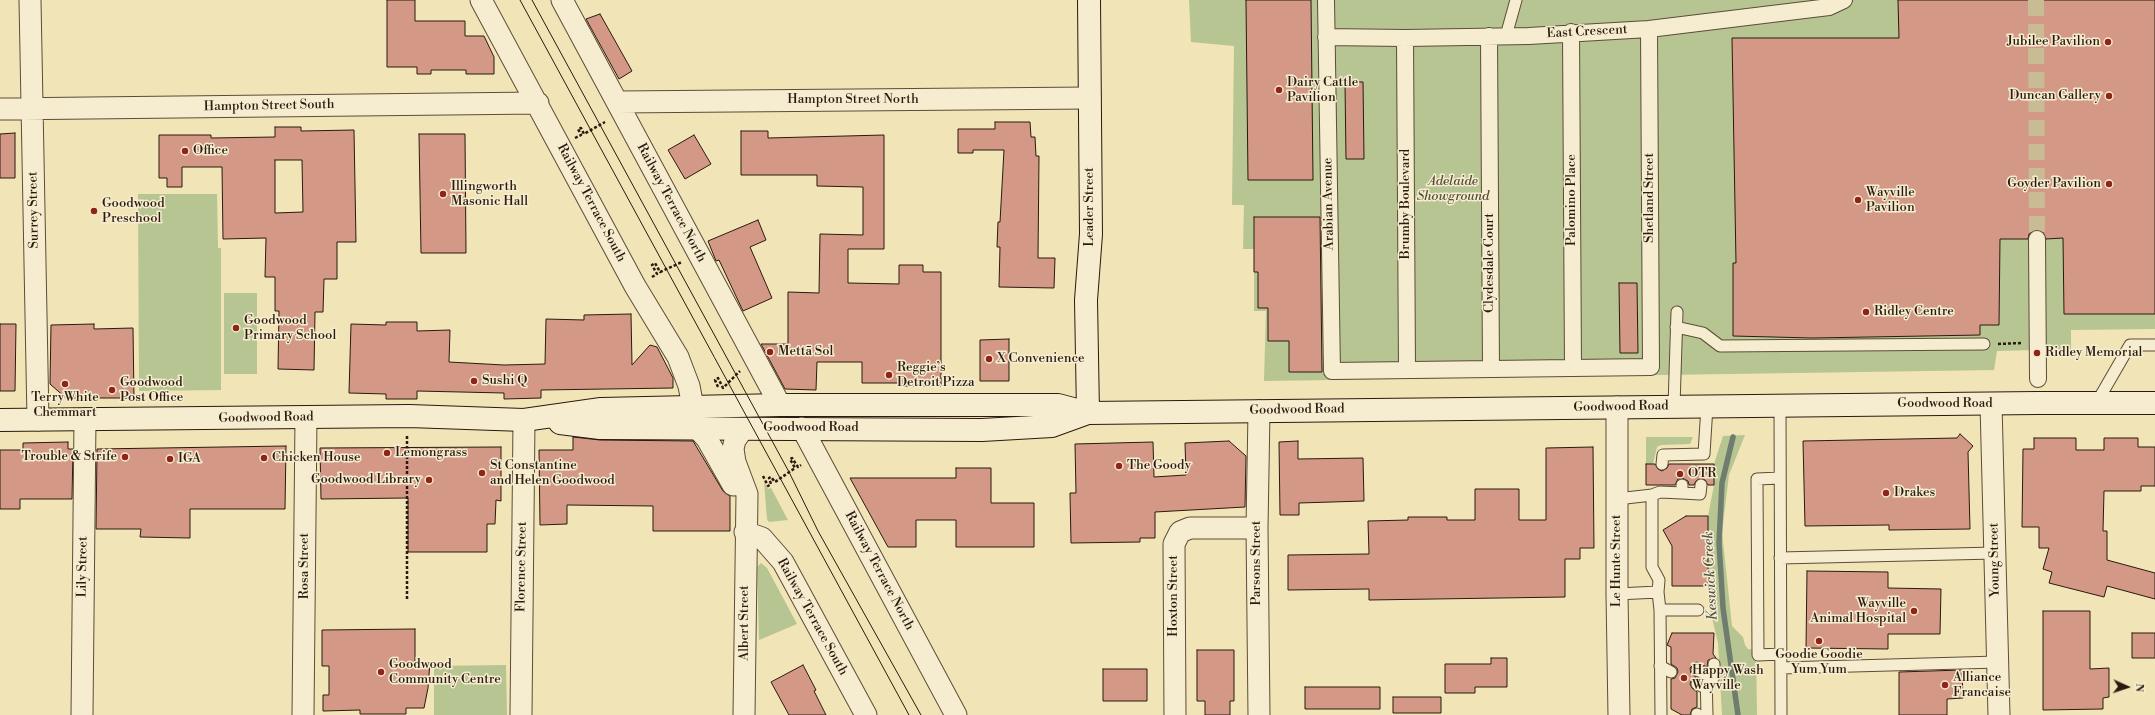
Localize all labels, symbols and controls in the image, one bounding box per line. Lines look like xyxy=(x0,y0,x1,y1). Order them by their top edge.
street label: East Crescent xyxy=(1546,22,1628,42)
place label: Jubilee Pavilion xyxy=(2007,34,2100,50)
marker: Jubilee Pavilion xyxy=(2103,37,2113,47)
place label: Dairy Cattle Pavilion xyxy=(1287,75,1358,106)
marker: Dairy Cattle Pavilion xyxy=(1274,85,1284,95)
place label: Duncan Gallery xyxy=(2009,88,2101,104)
marker: Duncan Gallery xyxy=(2104,91,2114,101)
street label: Hampton Street North xyxy=(787,92,919,108)
street label: Hampton Street South xyxy=(204,97,334,115)
street label: Railway Terrace South xyxy=(553,141,629,265)
street label: Railway Terrace North xyxy=(633,141,709,265)
place label: Office xyxy=(193,143,228,159)
marker: Office xyxy=(180,146,190,156)
street label: Brumby Boulevard xyxy=(1398,149,1414,259)
street label: Shetland Street xyxy=(1642,153,1658,243)
street label: Palomino Place xyxy=(1564,154,1580,246)
street label: Arabian Avenue xyxy=(1320,158,1338,250)
street label: Leader Street xyxy=(1082,167,1098,247)
street label: Surrey Street xyxy=(26,171,42,249)
park label: Adelaide Showground xyxy=(1417,174,1489,205)
place label: Goyder Pavilion xyxy=(2007,176,2101,192)
place label: Illingworth Masonic Hall xyxy=(451,179,528,210)
marker: Goyder Pavilion xyxy=(2104,179,2114,189)
place label: Wayville Pavilion xyxy=(1866,185,1915,216)
marker: Illingworth Masonic Hall xyxy=(438,189,448,199)
marker: Wayville Pavilion xyxy=(1853,195,1863,205)
place label: Goodwood Preschool xyxy=(102,196,165,227)
marker: Goodwood Preschool xyxy=(89,206,99,216)
street label: Clydesdale Court xyxy=(1482,213,1498,313)
place label: Ridley Centre xyxy=(1874,304,1954,320)
marker: Ridley Centre xyxy=(1861,307,1871,317)
place label: Goodwood Primary School xyxy=(244,313,336,344)
marker: Goodwood Primary School xyxy=(231,323,241,333)
place label: Mettā Sol xyxy=(778,344,833,360)
place label: Ridley Memorial xyxy=(2045,345,2142,361)
marker: Mettā Sol xyxy=(765,347,775,357)
marker: Ridley Memorial xyxy=(2032,348,2042,358)
place label: X Convenience xyxy=(997,351,1085,367)
marker: X Convenience xyxy=(984,354,994,364)
place label: Reggie’s Detroit Pizza xyxy=(897,360,975,391)
marker: Reggie’s Detroit Pizza xyxy=(884,370,894,380)
place label: Sushi Q xyxy=(482,373,527,389)
place label: Goodwood Post Office xyxy=(120,375,183,406)
marker: Sushi Q xyxy=(469,376,479,386)
marker: TerryWhite Chemmart xyxy=(60,379,70,389)
marker: Goodwood Post Office xyxy=(107,385,117,395)
place label: TerryWhite Chemmart xyxy=(31,390,99,421)
street label: Goodwood Road xyxy=(1897,396,1993,412)
street label: Goodwood Road xyxy=(1573,398,1669,416)
street label: Goodwood Road xyxy=(1249,401,1345,419)
street label: Goodwood Road xyxy=(218,409,314,427)
street label: Goodwood Road xyxy=(763,420,859,436)
place label: Lemongrass xyxy=(395,445,467,461)
marker: Lemongrass xyxy=(382,448,392,458)
place label: Trouble & Strife xyxy=(21,449,117,465)
place label: Chicken House xyxy=(272,450,361,466)
place label: IGA xyxy=(178,451,201,467)
marker: Trouble & Strife xyxy=(120,452,130,462)
marker: Chicken House xyxy=(259,453,269,463)
marker: IGA xyxy=(165,454,175,464)
place label: St Constantine and Helen Goodwood xyxy=(490,458,615,489)
place label: The Goody xyxy=(1127,458,1191,474)
marker: The Goody xyxy=(1114,461,1124,471)
place label: OTR xyxy=(1688,466,1716,482)
marker: St Constantine and Helen Goodwood xyxy=(477,468,487,478)
marker: OTR xyxy=(1675,469,1685,479)
place label: Goodwood Library xyxy=(311,472,421,488)
marker: Goodwood Library xyxy=(424,475,434,485)
place label: Drakes xyxy=(1894,485,1935,501)
marker: Drakes xyxy=(1881,488,1891,498)
street label: Railway Terrace North xyxy=(841,509,917,633)
street label: Le Hunte Street xyxy=(1609,515,1625,607)
street label: Parsons Street xyxy=(1249,521,1265,605)
street label: Florence Street xyxy=(513,522,531,612)
street label: Young Street xyxy=(1987,523,2003,597)
water label: Keswick Creek xyxy=(1700,531,1722,621)
street label: Rosa Street xyxy=(297,533,313,599)
street label: Lily Street xyxy=(75,536,91,598)
street label: Hoxton Street xyxy=(1166,555,1182,637)
street label: Railway Terrace South xyxy=(773,556,851,678)
street label: Albert Street xyxy=(737,585,753,661)
place label: Wayville Animal Hospital xyxy=(1810,596,1906,627)
marker: Wayville Animal Hospital xyxy=(1909,606,1919,616)
marker: Goodie Goodie Yum Yum xyxy=(1814,636,1824,646)
place label: Goodie Goodie Yum Yum xyxy=(1775,647,1863,678)
place label: Goodwood Community Centre xyxy=(389,657,501,688)
place label: Happy Wash Wayville xyxy=(1692,663,1764,694)
marker: Goodwood Community Centre xyxy=(376,667,386,677)
north arrow xyxy=(2107,667,2147,707)
place label: Alliance Francaise xyxy=(1953,670,2011,701)
marker: Happy Wash Wayville xyxy=(1679,673,1689,683)
marker: Alliance Francaise xyxy=(1940,680,1950,690)
text: N xyxy=(2132,683,2146,692)

